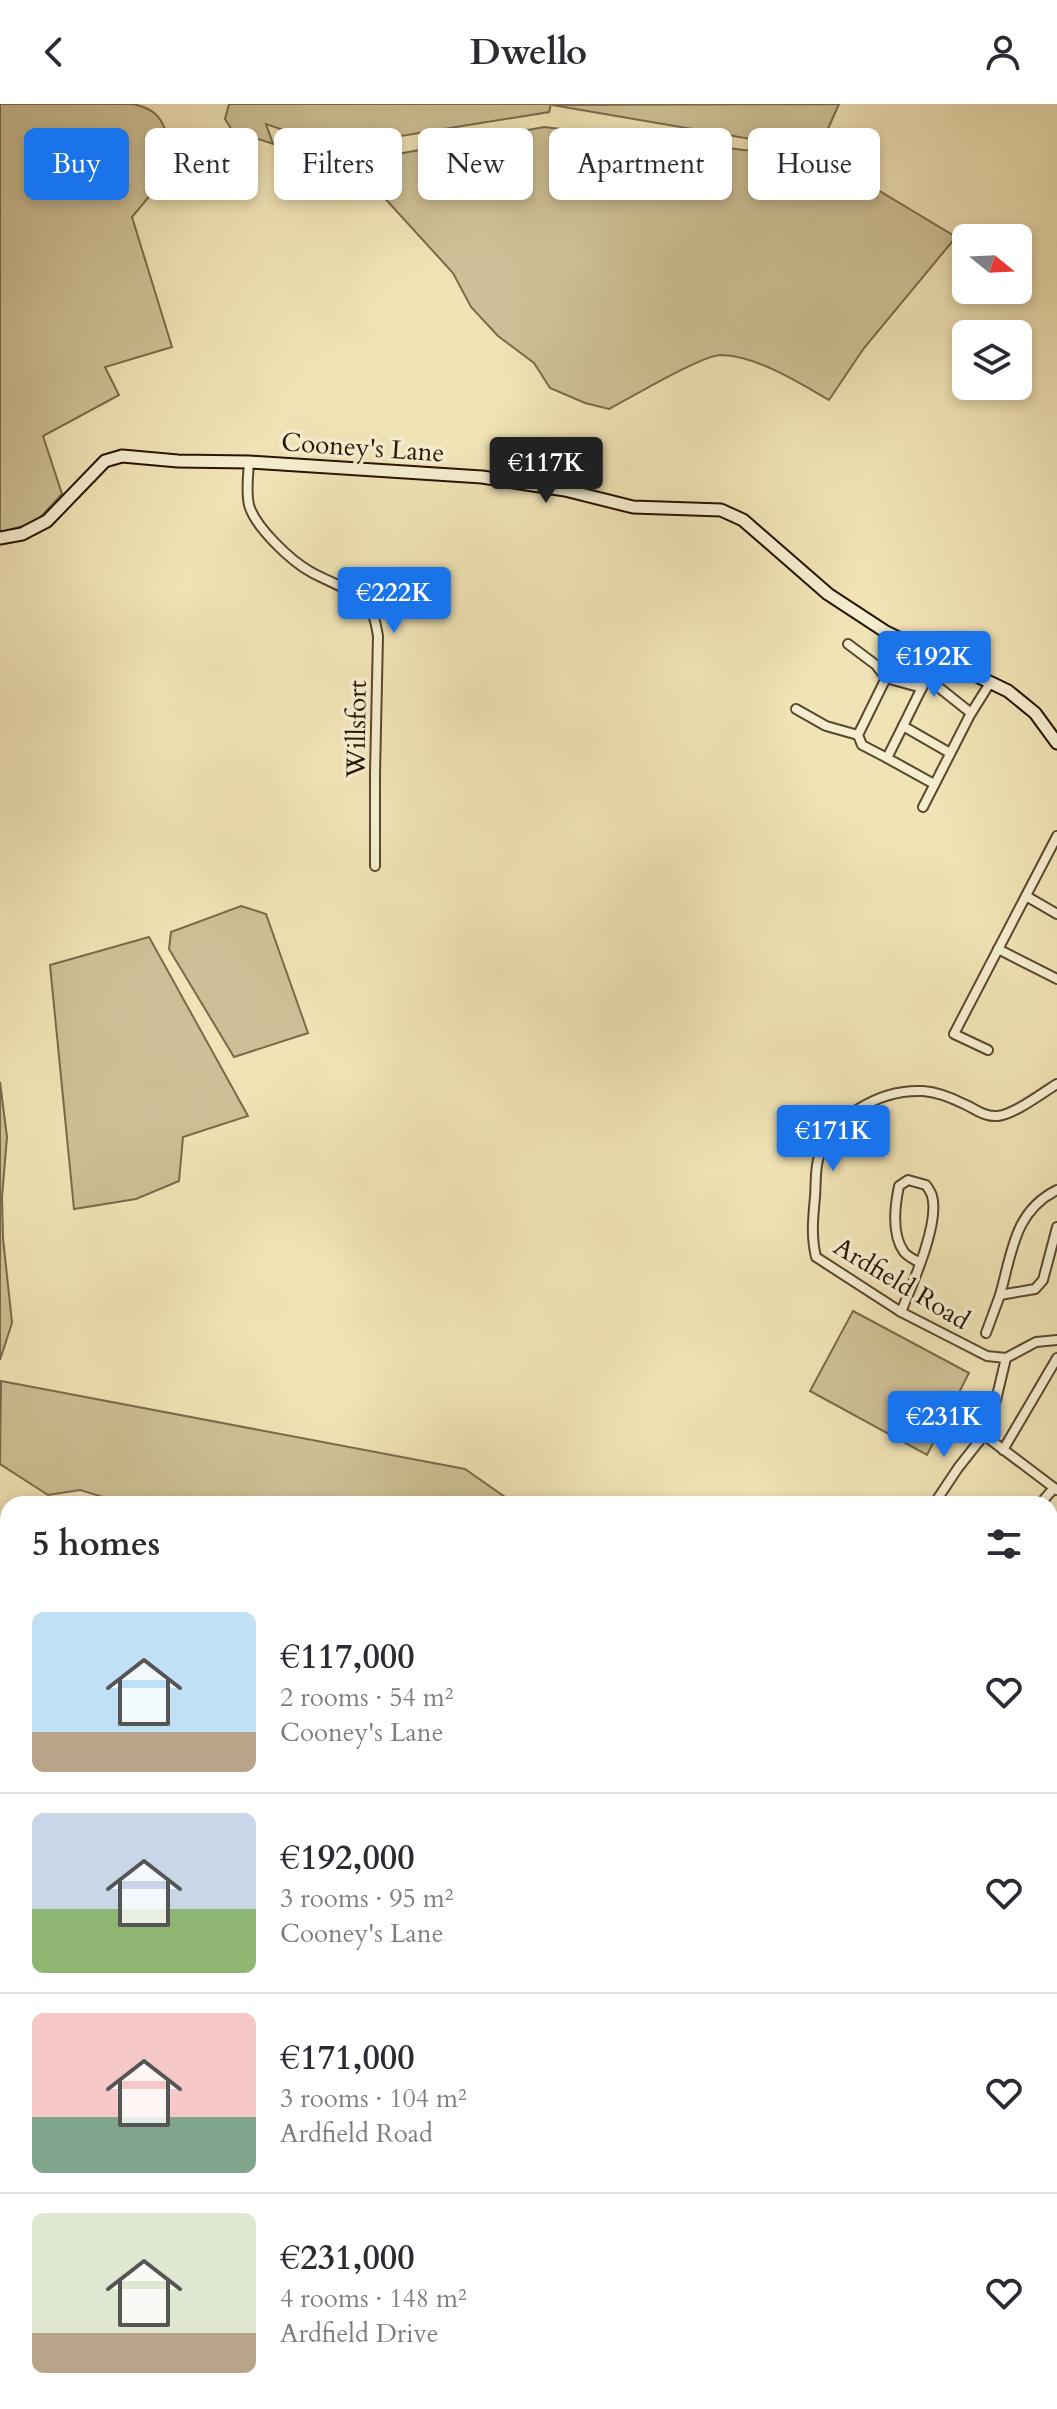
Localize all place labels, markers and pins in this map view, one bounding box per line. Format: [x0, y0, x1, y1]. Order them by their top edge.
pin: €117K [490, 437, 602, 505]
pin: €222K [338, 567, 450, 635]
pin: €192K [878, 631, 990, 699]
pin: €171K [777, 1105, 889, 1173]
pin: €231K [888, 1391, 1000, 1459]

